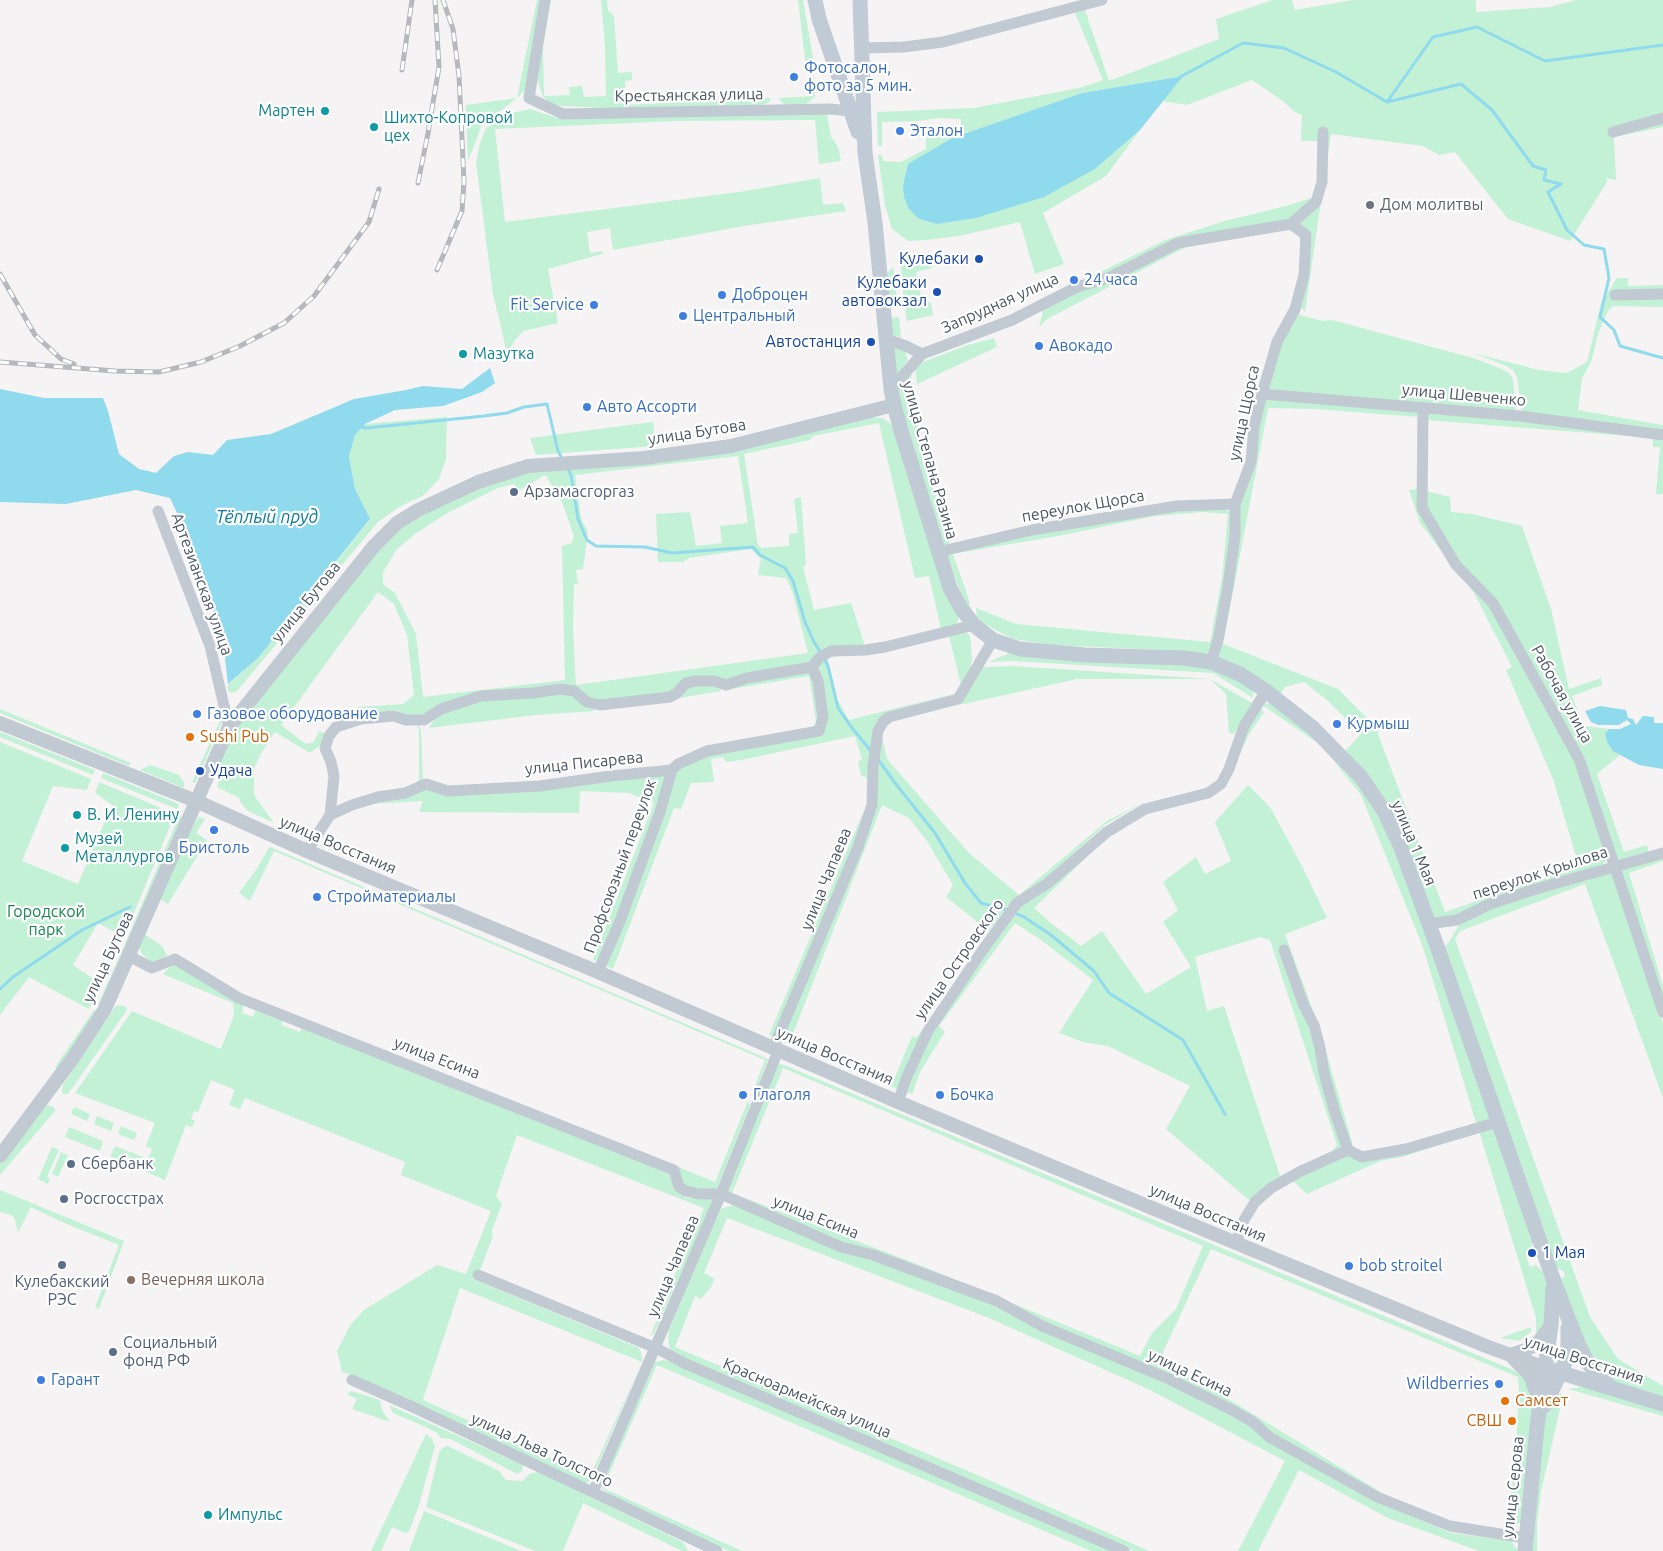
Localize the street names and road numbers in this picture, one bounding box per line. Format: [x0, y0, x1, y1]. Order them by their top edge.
street label: Крестьянская улица [614, 84, 764, 106]
street label: Запрудная улица [938, 269, 1062, 337]
street label: улица Щорса [1224, 363, 1264, 463]
street label: улица Степана Разина [898, 379, 962, 541]
street label: улица Шевченко [1401, 380, 1527, 410]
street label: улица Бутова [647, 415, 747, 449]
street label: переулок Щорса [1020, 486, 1146, 526]
street label: Артезианская улица [167, 510, 237, 658]
street label: улица Бутова [267, 558, 345, 646]
street label: Рабочая улица [1527, 642, 1597, 746]
street label: улица Писарева [524, 747, 644, 779]
street label: Профсоюзный переулок [580, 776, 660, 956]
street label: улица 1 Мая [1387, 797, 1441, 889]
street label: улица Восстания [277, 812, 399, 878]
street label: улица Чапаева [797, 825, 855, 933]
street label: переулок Крылова [1470, 842, 1610, 904]
street label: улица Островского [910, 895, 1008, 1023]
street label: улица Бутова [78, 908, 138, 1006]
street label: улица Восстания [774, 1023, 896, 1089]
street label: улица Есина [391, 1033, 483, 1083]
street label: улица Восстания [1147, 1180, 1269, 1246]
street label: улица Есина [770, 1191, 862, 1243]
street label: улица Чапаева [643, 1212, 703, 1320]
street label: улица Восстания [1522, 1332, 1646, 1388]
street label: улица Есина [1145, 1345, 1235, 1401]
street label: Красноармейская улица [720, 1354, 894, 1442]
street label: улица Льва Толстого [468, 1409, 616, 1491]
street label: улица Серова [1498, 1435, 1528, 1539]

